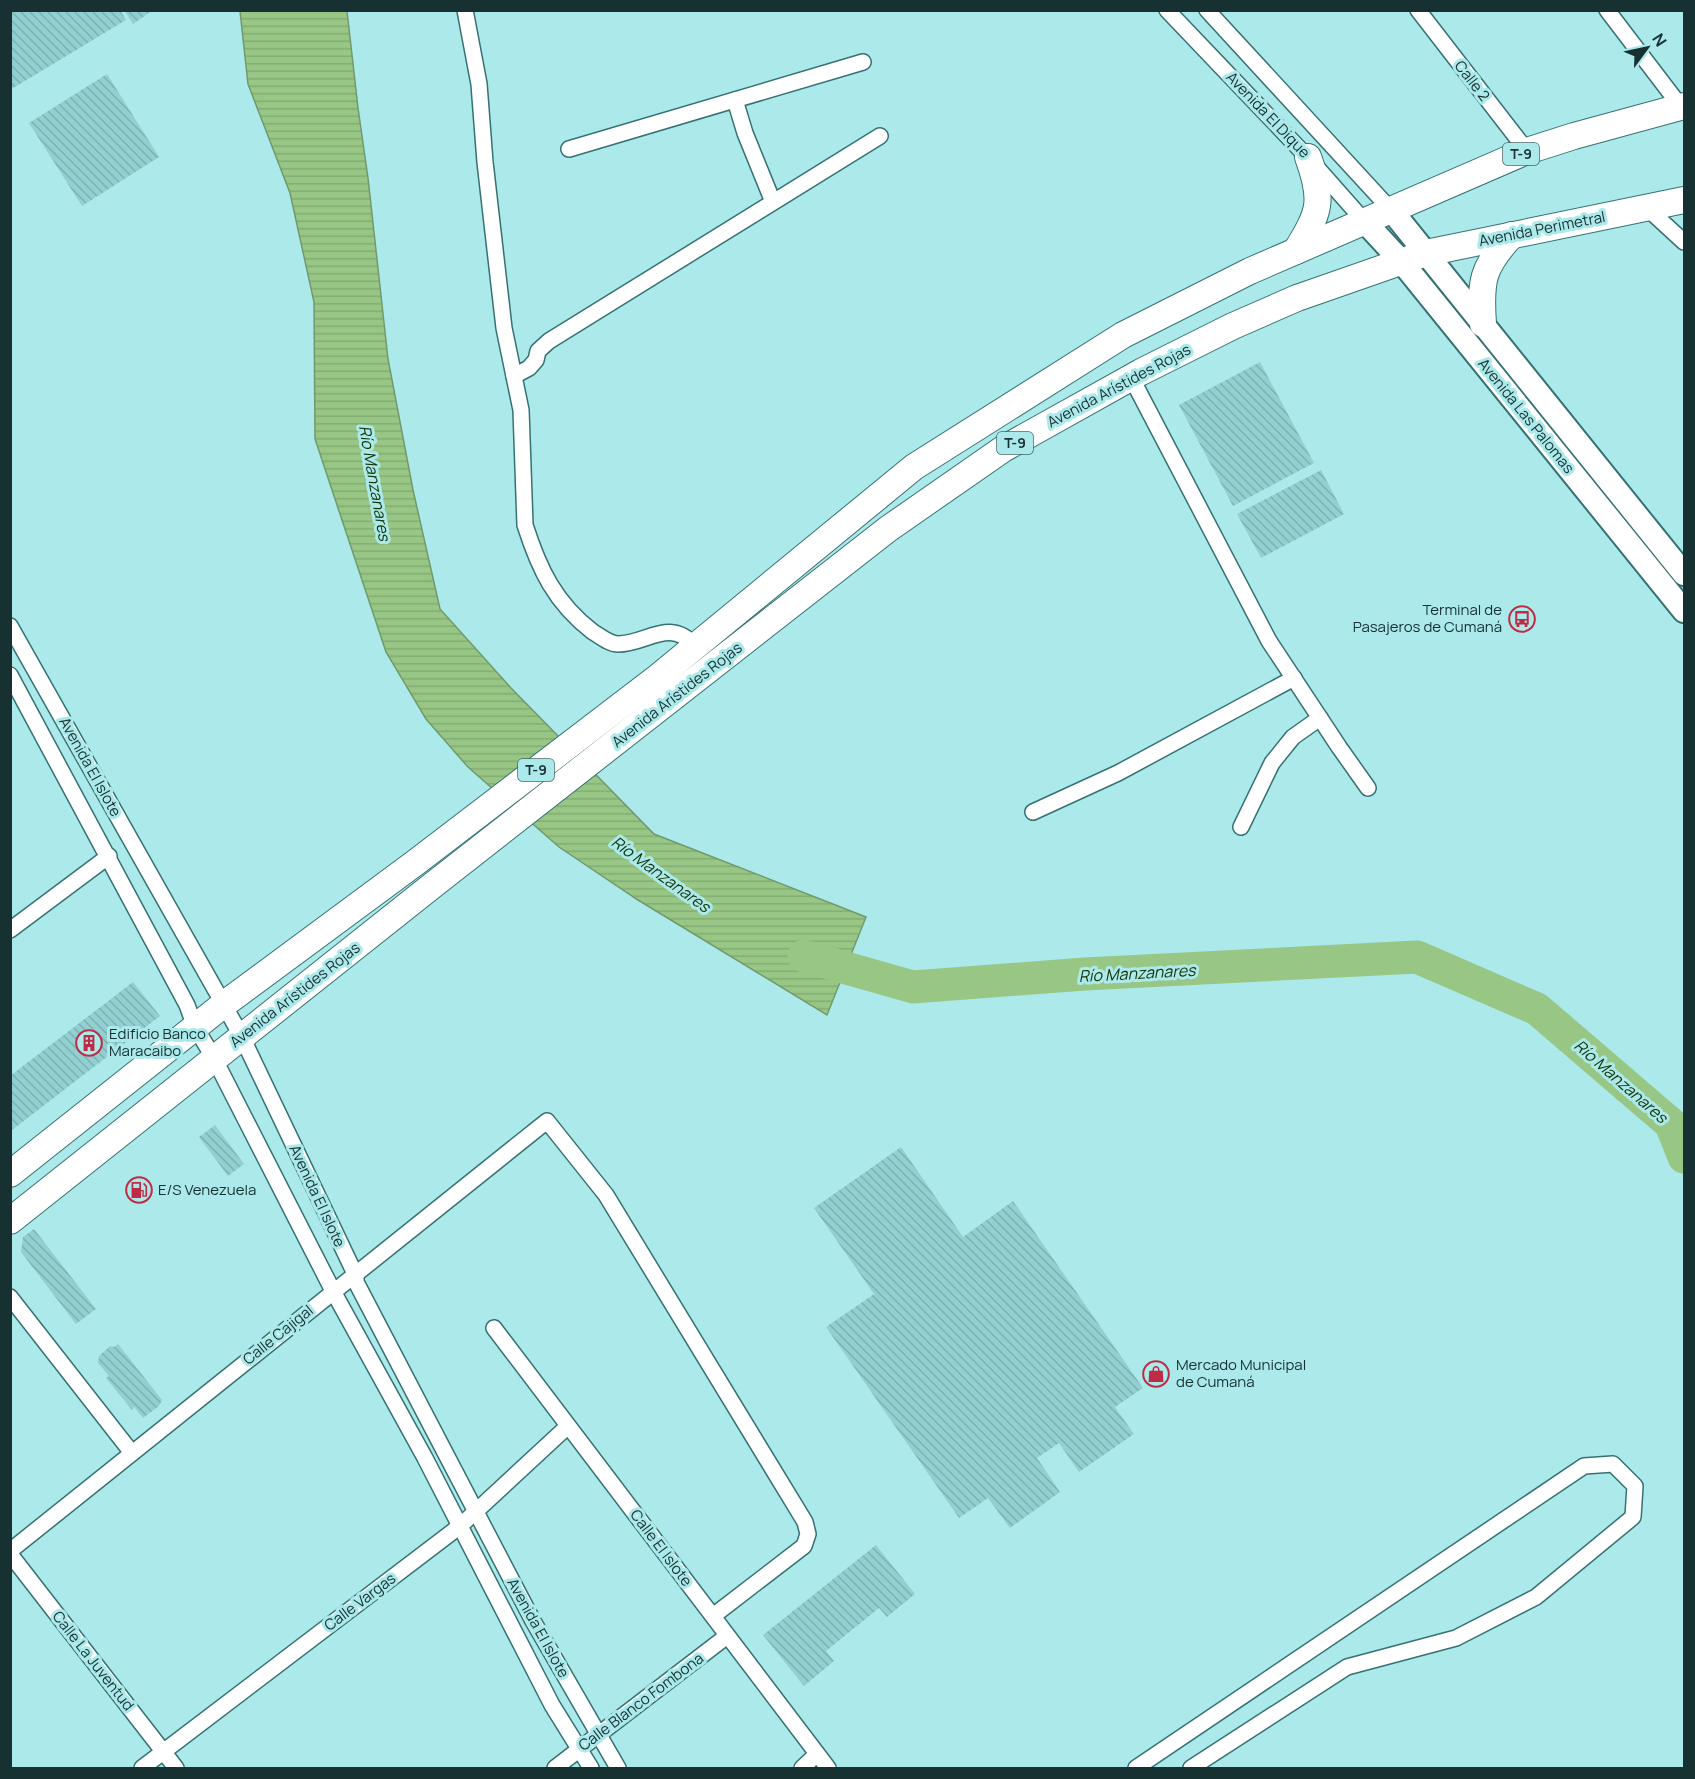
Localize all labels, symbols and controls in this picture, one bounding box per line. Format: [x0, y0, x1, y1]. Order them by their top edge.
north arrow [1617, 18, 1677, 78]
text: N [1647, 29, 1672, 51]
street label: Calle 2 [1450, 56, 1495, 105]
street label: Avenida El Dique [1222, 67, 1315, 163]
road number: T-9 [1503, 143, 1539, 165]
street label: Avenida Perimetral [1477, 206, 1607, 251]
street label: Avenida Arístides Rojas [1043, 339, 1194, 432]
street label: Avenida Las Palomas [1473, 354, 1579, 478]
water label: Río Manzanares [354, 423, 396, 544]
road number: T-9 [997, 432, 1033, 454]
place label: Terminal de Pasajeros de Cumaná [1353, 599, 1502, 637]
bus stop icon: Terminal de Pasajeros de Cumaná [1507, 604, 1537, 634]
street label: Avenida Arístides Rojas [607, 637, 746, 752]
street label: Avenida El Islote [54, 713, 127, 820]
road number: T-9 [518, 759, 554, 781]
water label: Río Manzanares [607, 831, 716, 918]
street label: Avenida Arístides Rojas [225, 937, 364, 1052]
water label: Río Manzanares [1078, 959, 1198, 987]
place label: Edificio Banco Maracaibo [109, 1023, 206, 1061]
building icon: Edificio Banco Maracaibo [74, 1028, 104, 1058]
water label: Río Manzanares [1570, 1034, 1674, 1129]
street label: Avenida El Islote [285, 1141, 350, 1251]
fuel station icon: E/S Venezuela [124, 1175, 154, 1205]
place label: E/S Venezuela [158, 1179, 256, 1200]
street label: Calle Cajigal [238, 1300, 317, 1369]
place label: Mercado Municipal de Cumaná [1176, 1354, 1306, 1392]
shop icon: Mercado Municipal de Cumaná [1141, 1359, 1171, 1389]
street label: Calle El Islote [626, 1505, 697, 1591]
street label: Calle Vargas [320, 1568, 400, 1635]
street label: Avenida El Islote [502, 1574, 575, 1681]
street label: Calle La Juventud [48, 1606, 139, 1715]
street label: Calle Blanco Fombona [574, 1648, 708, 1756]

